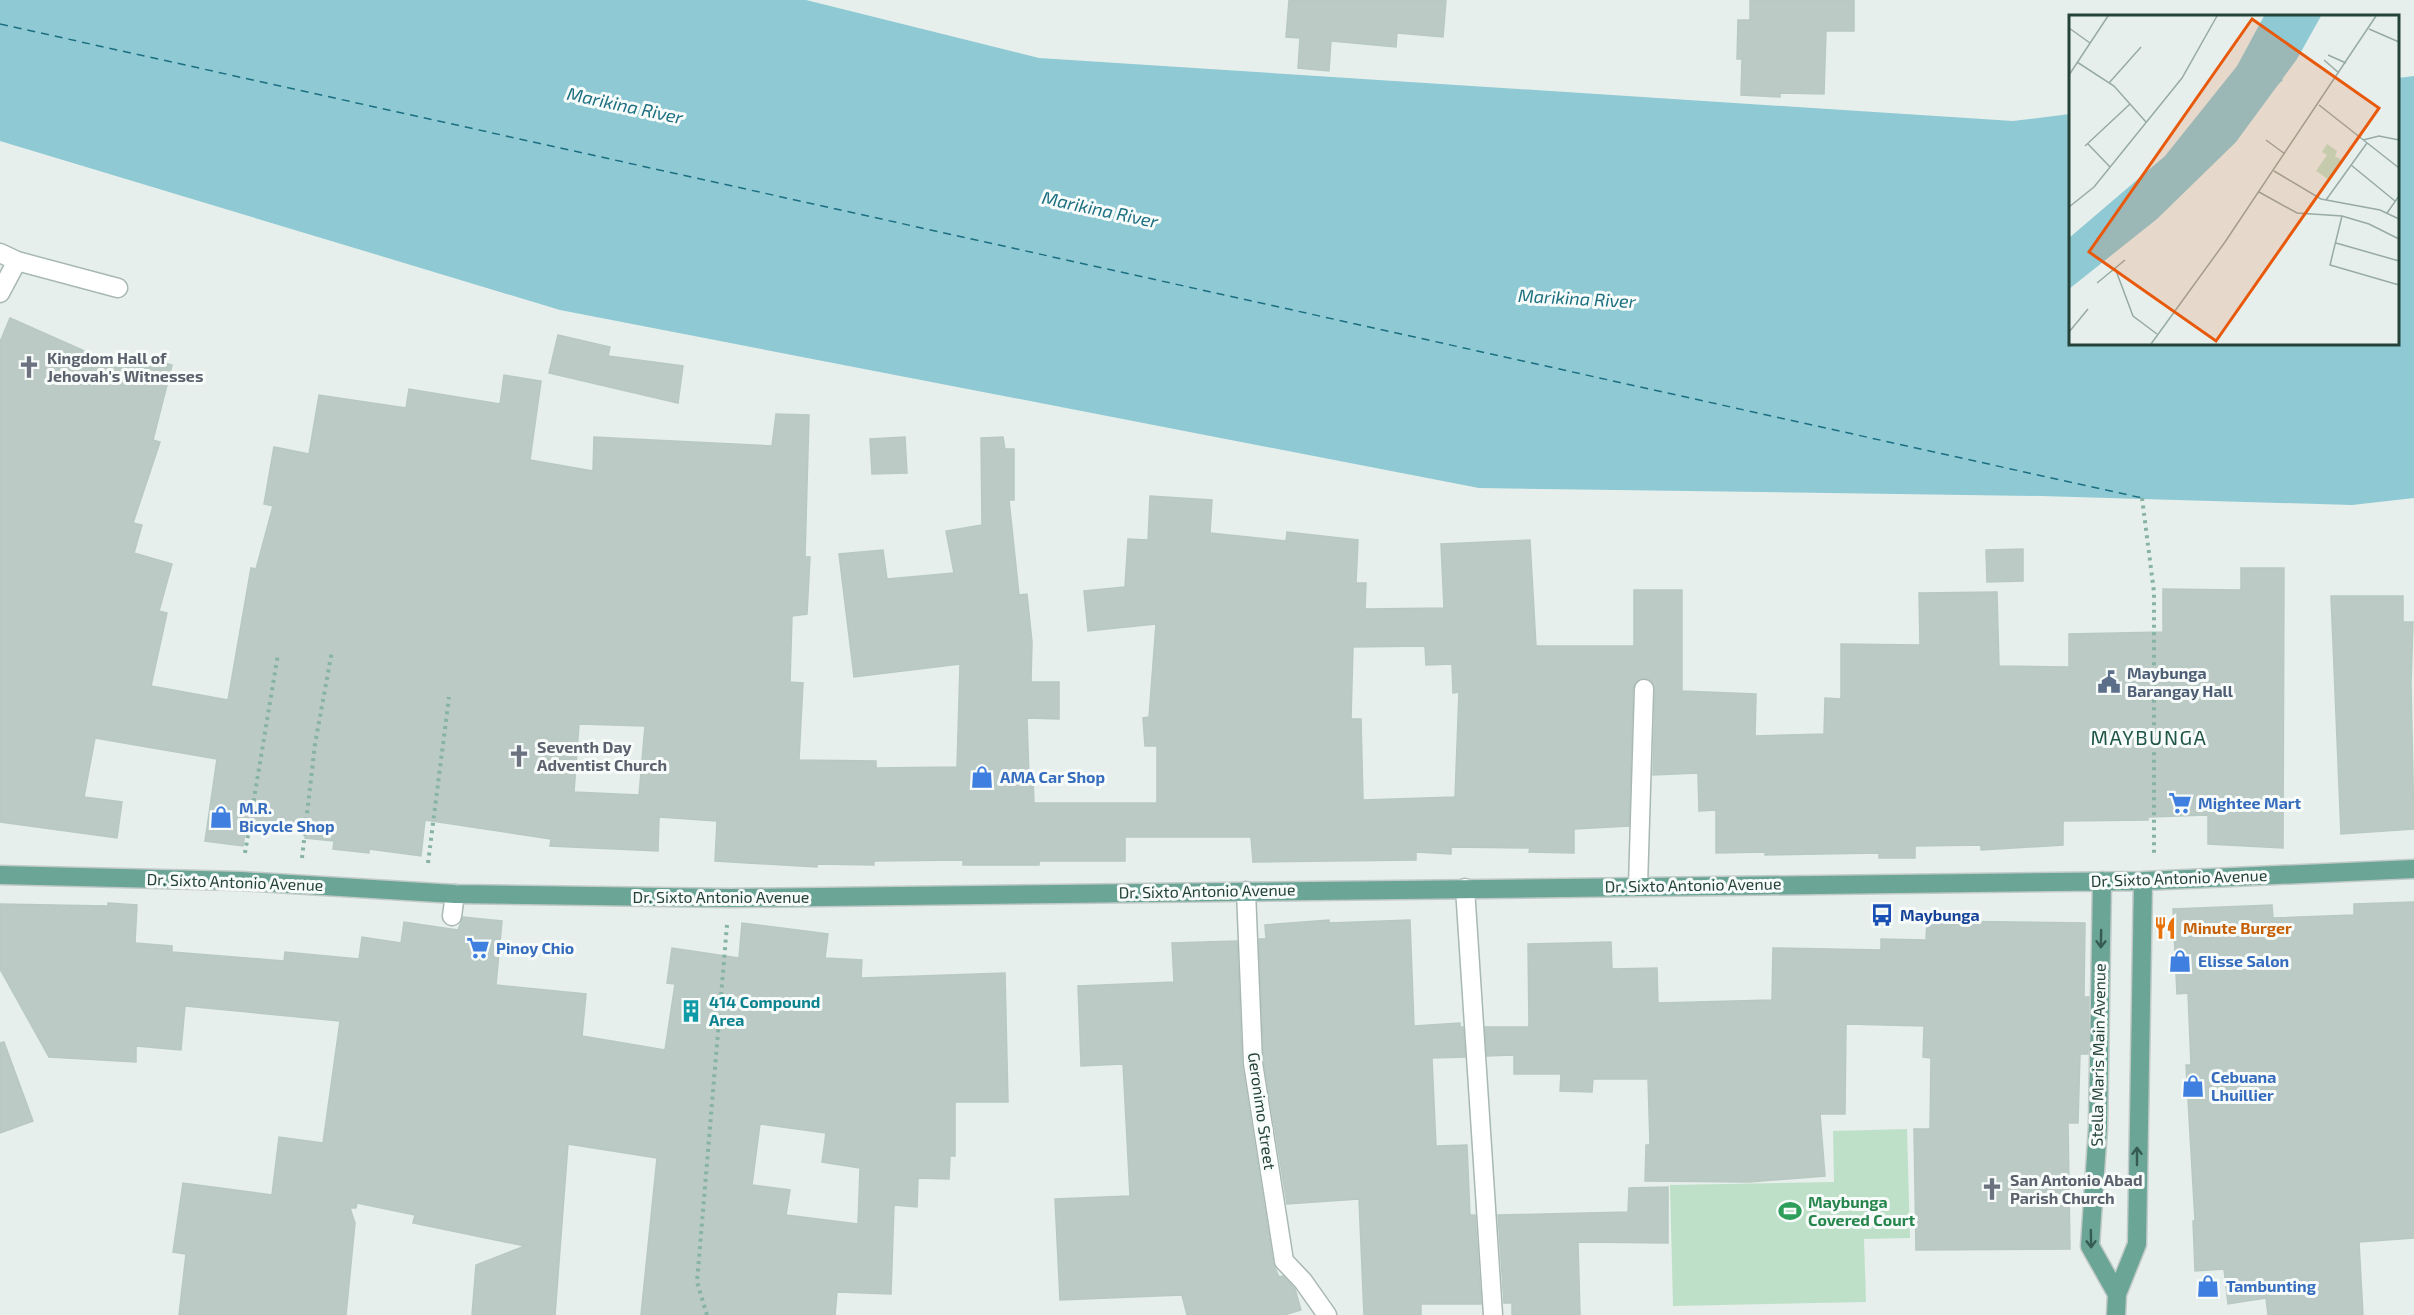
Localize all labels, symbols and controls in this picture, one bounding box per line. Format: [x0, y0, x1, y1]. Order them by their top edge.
inset map [2069, 15, 2399, 345]
water label: Marikina River [565, 82, 686, 128]
water label: Marikina River [1040, 186, 1161, 232]
water label: Marikina River [1517, 284, 1637, 312]
place label: Kingdom Hall of Jehovah's Witnesses [47, 348, 203, 385]
church icon: Kingdom Hall of Jehovah's Witnesses [16, 354, 42, 380]
place label: Maybunga Barangay Hall [2127, 663, 2234, 701]
public building icon: Maybunga Barangay Hall [2096, 669, 2122, 695]
district label: MAYBUNGA [2090, 725, 2208, 749]
place label: Seventh Day Adventist Church [537, 737, 667, 774]
church icon: Seventh Day Adventist Church [506, 743, 532, 769]
shop icon: AMA Car Shop [969, 764, 995, 790]
place label: AMA Car Shop [1000, 767, 1105, 786]
supermarket icon: Mightee Mart [2167, 790, 2193, 816]
place label: Mightee Mart [2198, 793, 2302, 812]
place label: M.R. Bicycle Shop [239, 798, 335, 836]
shop icon: M.R. Bicycle Shop [208, 804, 234, 830]
street label: Dr. Sixto Antonio Avenue [2090, 865, 2268, 890]
street label: Dr. Sixto Antonio Avenue [146, 869, 324, 894]
street label: Dr. Sixto Antonio Avenue [1604, 873, 1782, 896]
street label: Dr. Sixto Antonio Avenue [1118, 879, 1296, 902]
street label: Dr. Sixto Antonio Avenue [633, 887, 809, 906]
bus stop icon: Maybunga [1869, 902, 1895, 928]
place label: Maybunga [1900, 905, 1980, 925]
restaurant icon: Minute Burger [2152, 915, 2178, 941]
place label: Minute Burger [2183, 918, 2292, 937]
one-way arrow [2095, 929, 2106, 949]
supermarket icon: Pinoy Chio [465, 935, 491, 961]
place label: Pinoy Chio [496, 938, 574, 958]
shop icon: Elisse Salon [2167, 948, 2193, 974]
place label: Elisse Salon [2198, 951, 2289, 970]
street label: Stella Maris Main Avenue [2086, 963, 2109, 1147]
place label: 414 Compound Area [709, 992, 820, 1029]
building icon: 414 Compound Area [678, 998, 704, 1024]
street label: Geronimo Street [1245, 1051, 1280, 1171]
place label: Cebuana Lhuillier [2211, 1067, 2276, 1104]
shop icon: Cebuana Lhuillier [2180, 1073, 2206, 1099]
one-way arrow [2131, 1146, 2143, 1166]
place label: San Antonio Abad Parish Church [2010, 1170, 2142, 1207]
church icon: San Antonio Abad Parish Church [1979, 1176, 2005, 1202]
place label: Maybunga Covered Court [1808, 1192, 1916, 1229]
sports icon: Maybunga Covered Court [1777, 1198, 1803, 1224]
one-way arrow [2085, 1228, 2097, 1248]
shop icon: Tambunting [2195, 1273, 2221, 1299]
place label: Tambunting [2226, 1276, 2317, 1295]

